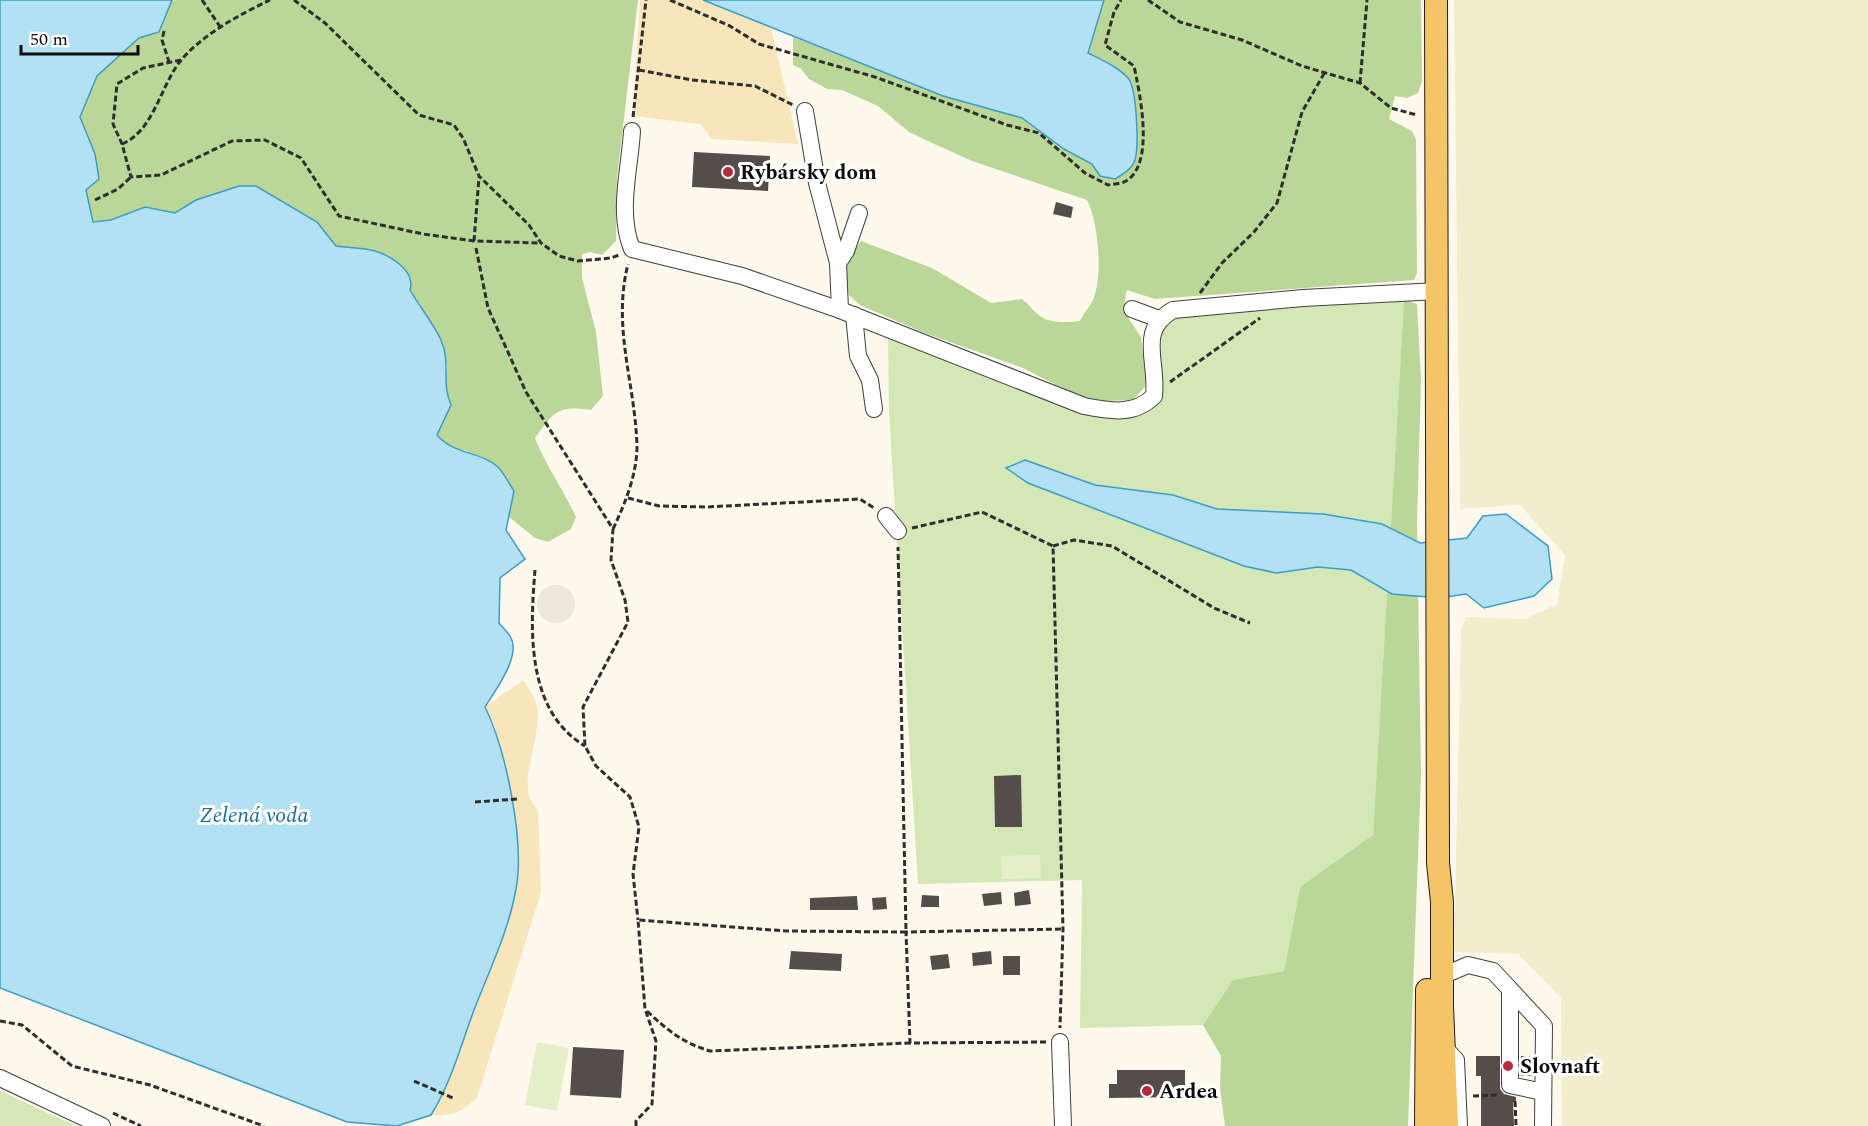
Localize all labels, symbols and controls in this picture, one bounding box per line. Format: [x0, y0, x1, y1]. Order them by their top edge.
scale bar [21, 18, 138, 56]
text: 50 m [30, 26, 68, 53]
place label: Rybársky dom [740, 157, 877, 189]
marker: Rybársky dom [721, 165, 735, 179]
water label: Zelená voda [199, 799, 309, 832]
place label: Slovnaft [1520, 1051, 1600, 1083]
marker: Slovnaft [1501, 1059, 1515, 1073]
place label: Ardea [1159, 1076, 1218, 1108]
marker: Ardea [1140, 1084, 1154, 1098]

